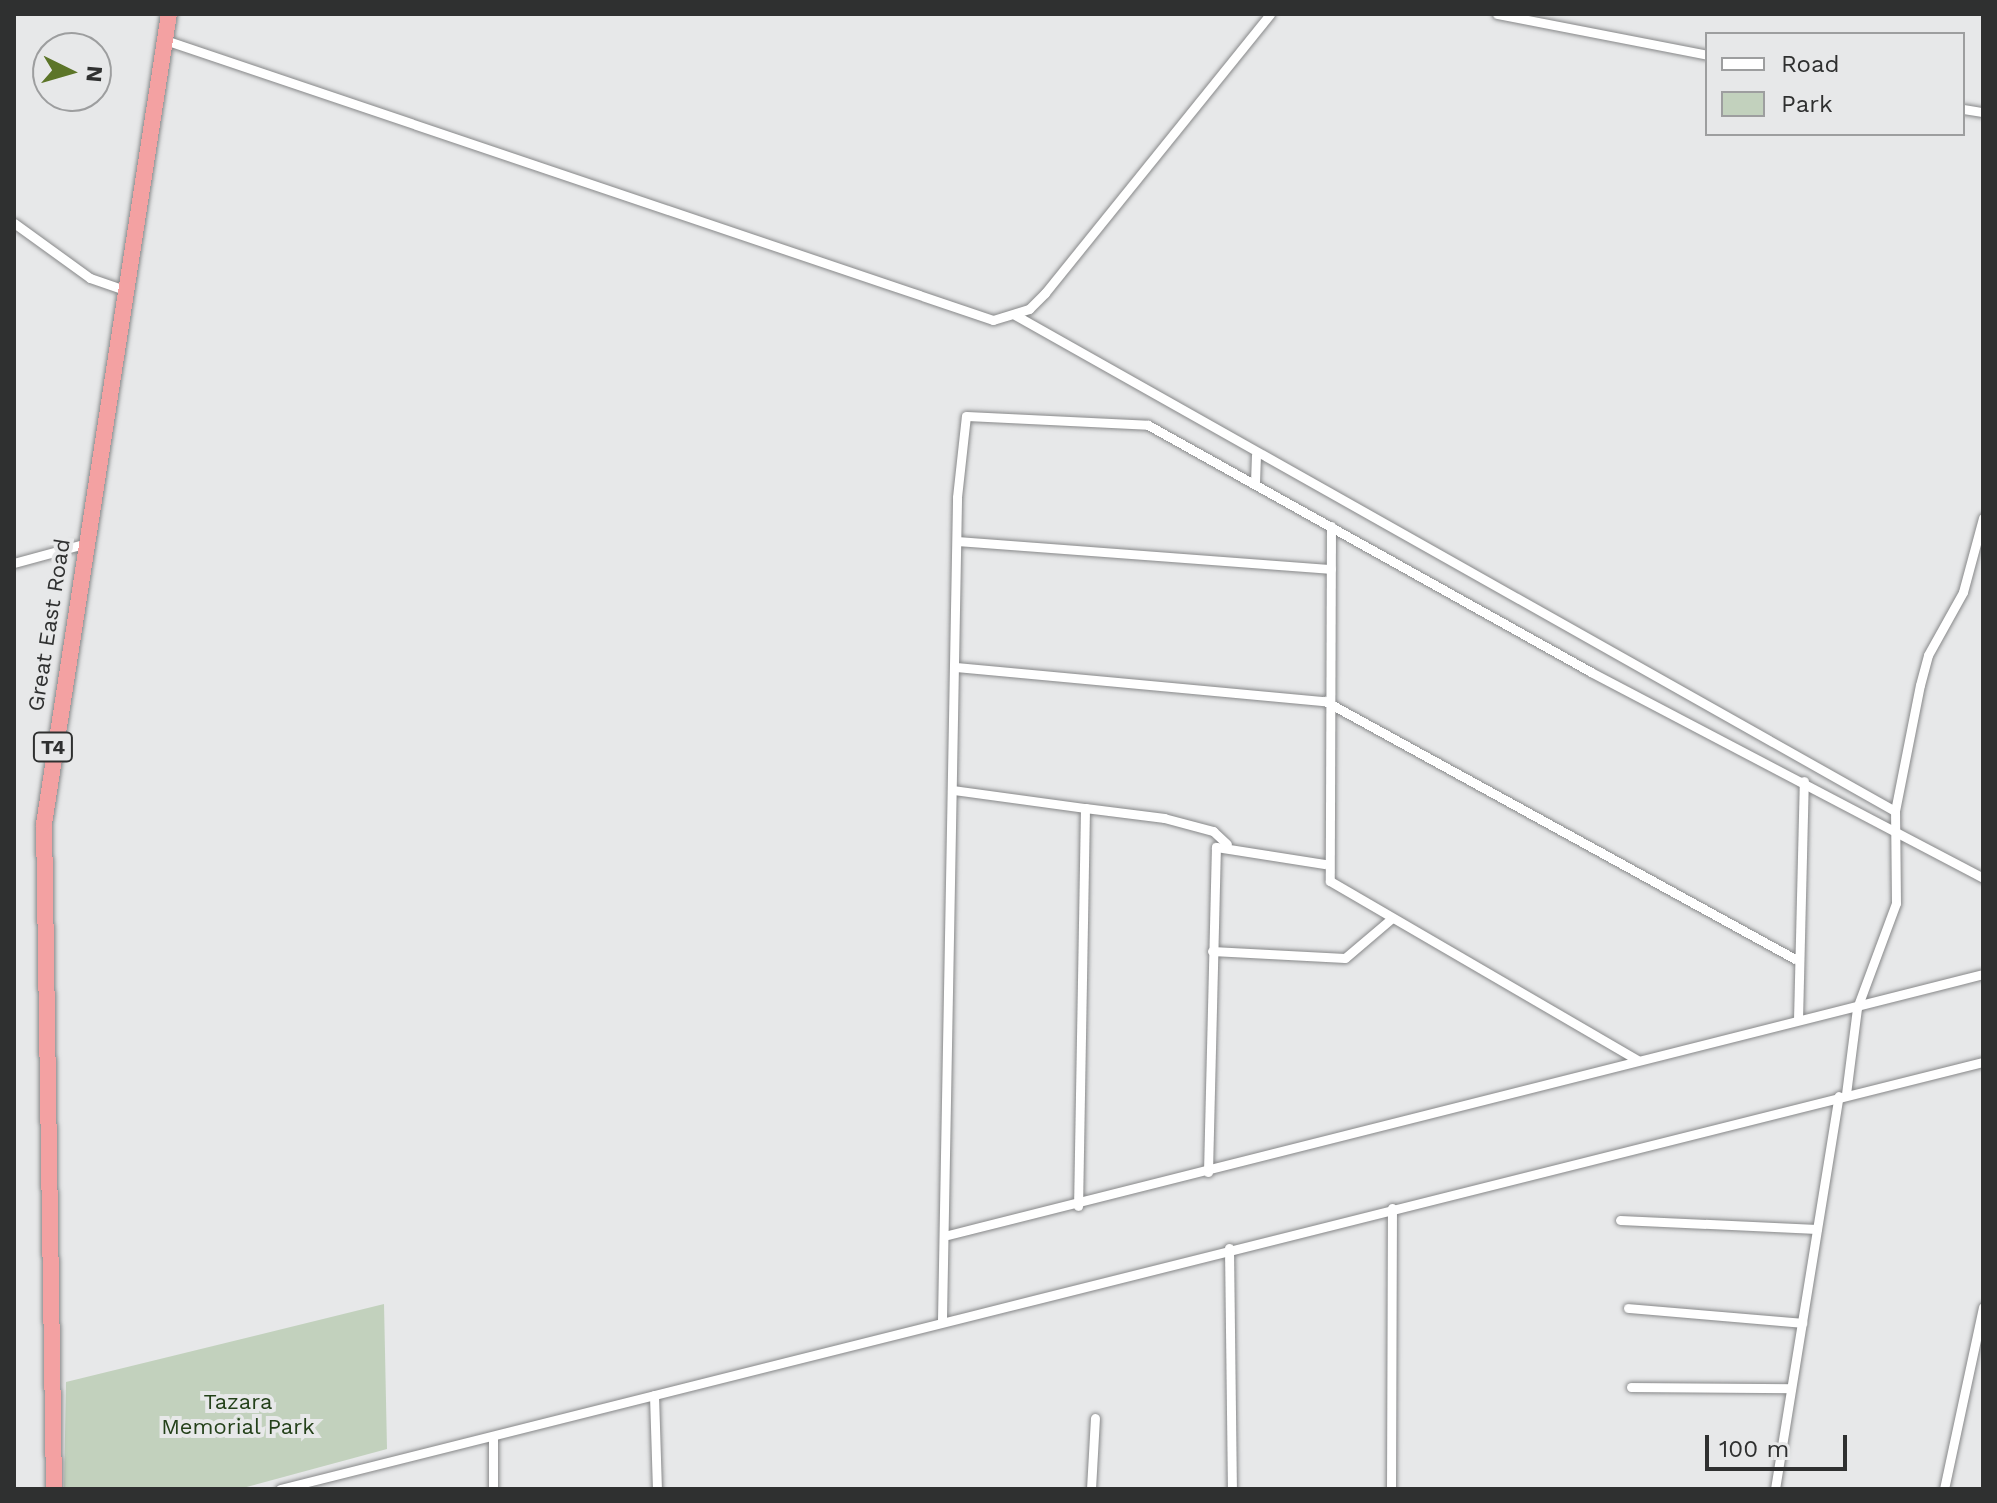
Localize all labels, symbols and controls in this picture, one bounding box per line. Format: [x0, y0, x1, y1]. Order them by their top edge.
north arrow [32, 32, 112, 112]
legend [1705, 32, 1965, 136]
text: Road [1781, 50, 1840, 78]
text: N [81, 65, 108, 83]
text: Park [1781, 90, 1833, 118]
street label: Great East Road [22, 537, 76, 713]
road number: T4 [31, 731, 75, 763]
park label: Tazara Memorial Park [161, 1388, 315, 1440]
scale bar [1709, 1419, 1851, 1469]
text: 100 m [1719, 1435, 1789, 1463]

